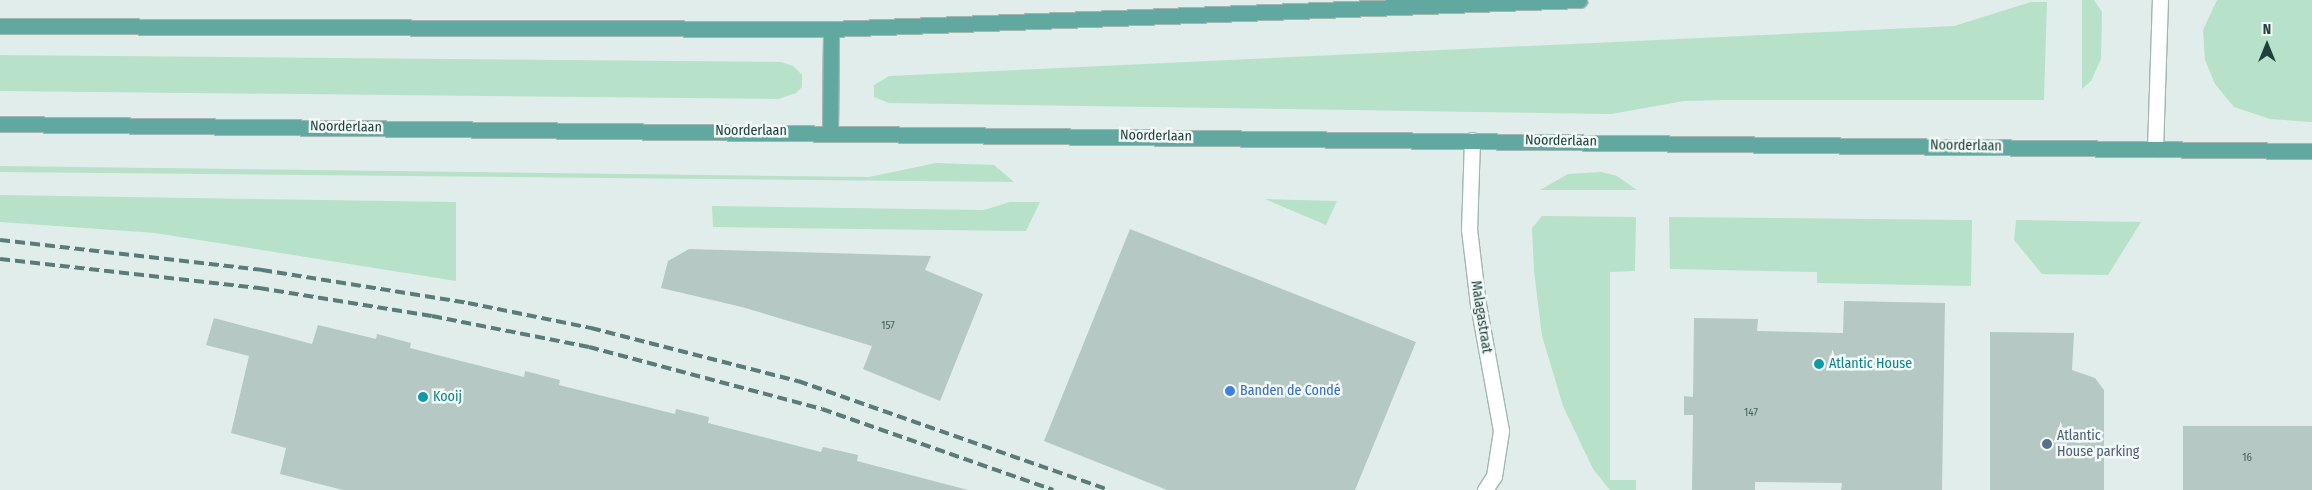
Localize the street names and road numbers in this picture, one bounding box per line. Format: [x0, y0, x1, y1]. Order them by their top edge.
street label: Noorderlaan [310, 118, 382, 136]
street label: Noorderlaan [715, 123, 787, 139]
street label: Noorderlaan [1120, 127, 1192, 145]
street label: Noorderlaan [1525, 132, 1597, 150]
street label: Noorderlaan [1930, 137, 2002, 155]
street label: Malagastraat [1467, 279, 1495, 355]

